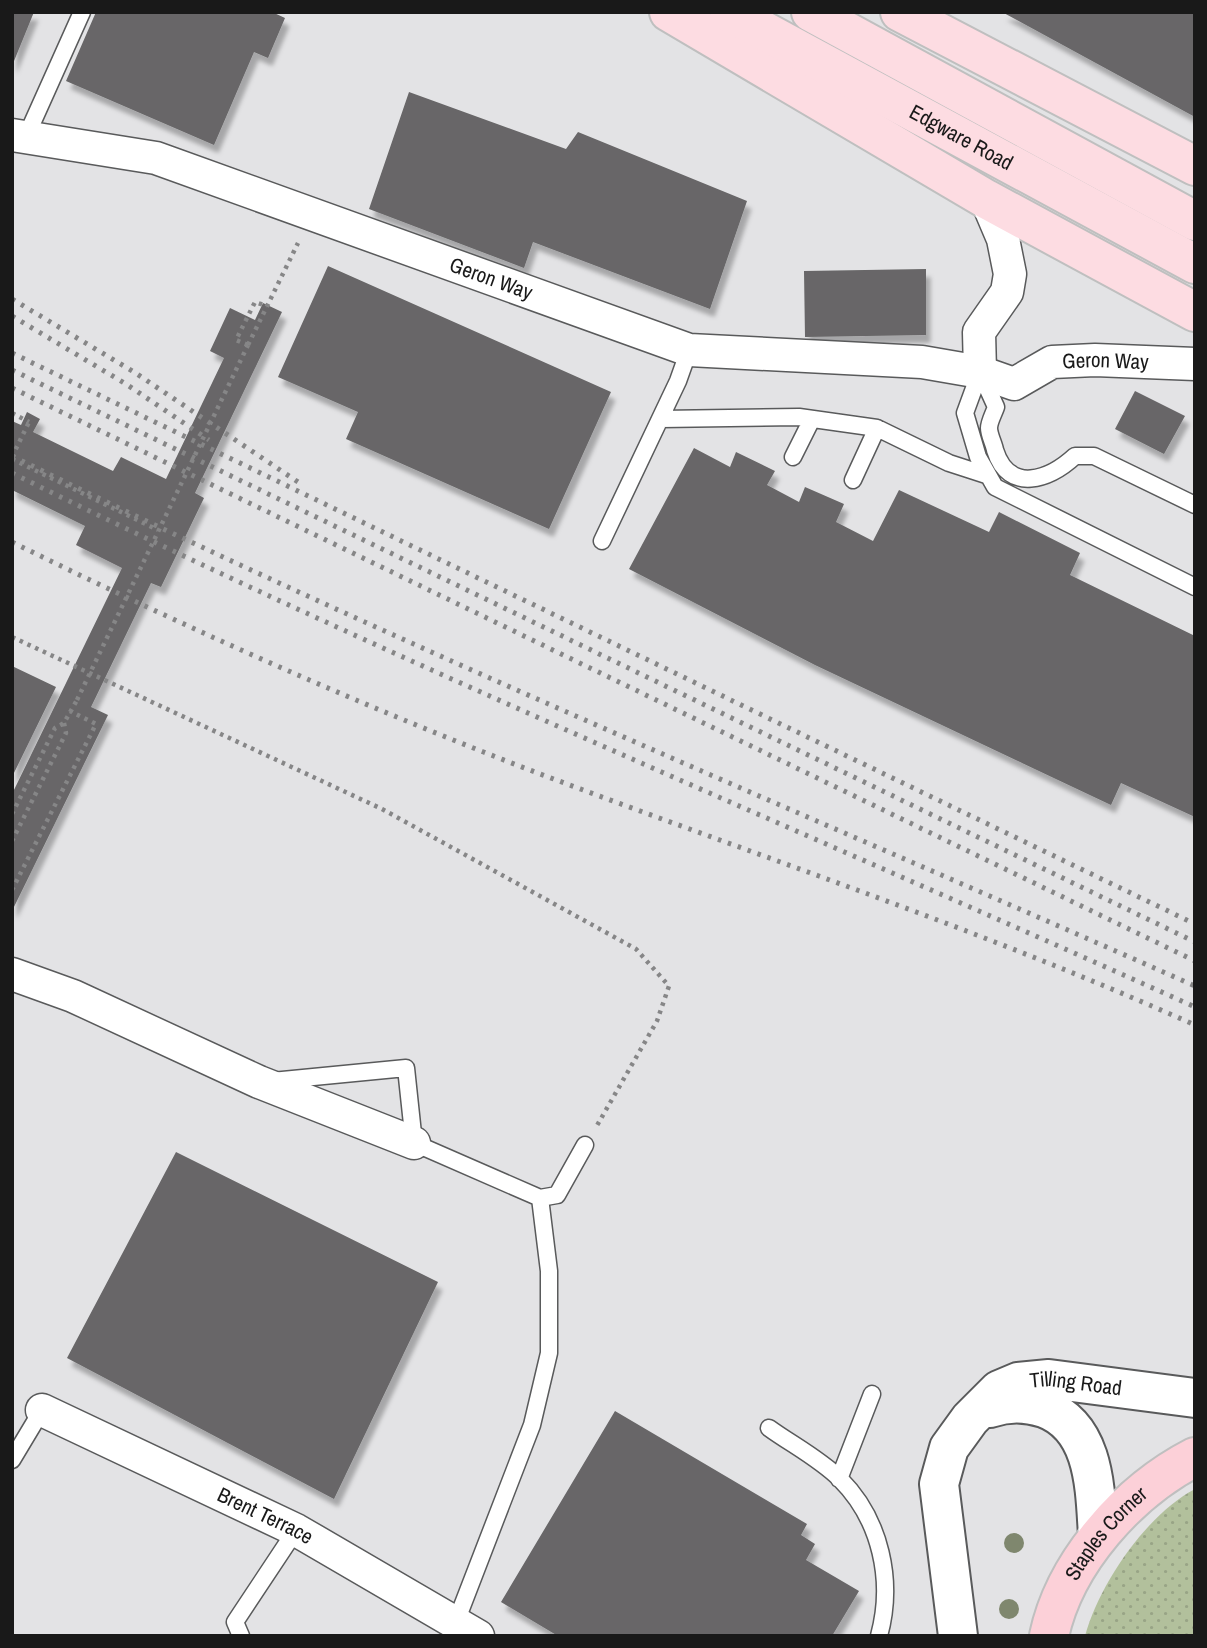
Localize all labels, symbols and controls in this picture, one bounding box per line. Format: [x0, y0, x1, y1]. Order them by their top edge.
street label: Edgware Road [904, 97, 1018, 177]
street label: Geron Way [446, 250, 537, 307]
street label: Geron Way [1062, 345, 1150, 376]
street label: Tilling Road [1028, 1364, 1123, 1402]
street label: Staples Corner [1058, 1479, 1153, 1586]
street label: Brent Terrace [213, 1480, 319, 1551]

